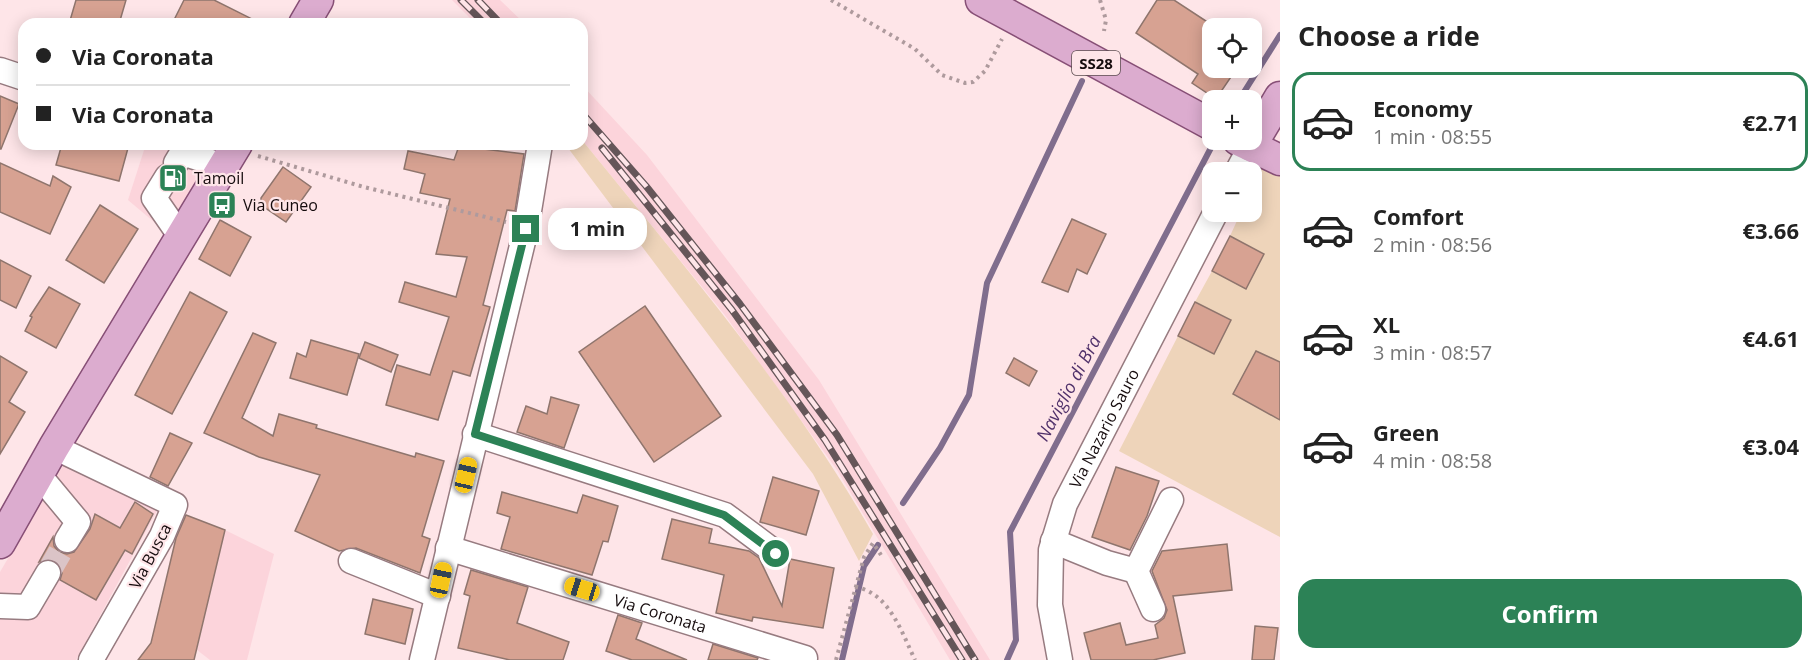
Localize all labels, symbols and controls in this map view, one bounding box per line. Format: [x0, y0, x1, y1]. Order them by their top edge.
text: Choose a ride [1298, 17, 1480, 54]
map controls [1202, 18, 1262, 222]
button: locate [1202, 18, 1262, 78]
text: Via Coronata [72, 41, 214, 71]
road number: SS28 [1072, 51, 1120, 75]
button: + [1202, 90, 1262, 150]
text: Economy [1373, 93, 1472, 123]
icon: car [1301, 95, 1355, 149]
text: Via Coronata [72, 99, 214, 129]
text: €2.71 [1742, 107, 1799, 137]
text: 1 min · 08:55 [1373, 123, 1492, 150]
fuel station icon: Tamoil [157, 162, 189, 194]
button: − [1202, 162, 1262, 222]
place label: Tamoil [194, 167, 244, 189]
bus stop icon: Via Cuneo [206, 189, 238, 221]
place label: Via Cuneo [243, 194, 318, 216]
text: Comfort [1373, 201, 1464, 231]
icon: car [1301, 203, 1355, 257]
callout: 1 min [547, 208, 646, 250]
route end [512, 215, 539, 242]
text: 1 min [570, 215, 625, 242]
text: €3.66 [1742, 215, 1799, 245]
text: 2 min · 08:56 [1373, 231, 1492, 258]
text: XL [1373, 309, 1400, 339]
icon: car [1301, 311, 1355, 365]
text: €4.61 [1742, 323, 1799, 353]
water label: Naviglio di Bra [1030, 331, 1106, 445]
text: 3 min · 08:57 [1373, 339, 1492, 366]
street label: Via Nazario Sauro [1064, 365, 1144, 492]
text: Green [1373, 417, 1439, 447]
icon: car [1301, 419, 1355, 473]
text: €3.04 [1742, 431, 1799, 461]
text: 4 min · 08:58 [1373, 447, 1492, 474]
car [453, 455, 479, 495]
street label: Via Busca [124, 520, 176, 592]
route start [762, 540, 789, 567]
car [428, 561, 454, 599]
car [562, 575, 602, 603]
button: Confirm [1298, 579, 1802, 648]
street label: Via Coronata [611, 589, 709, 638]

